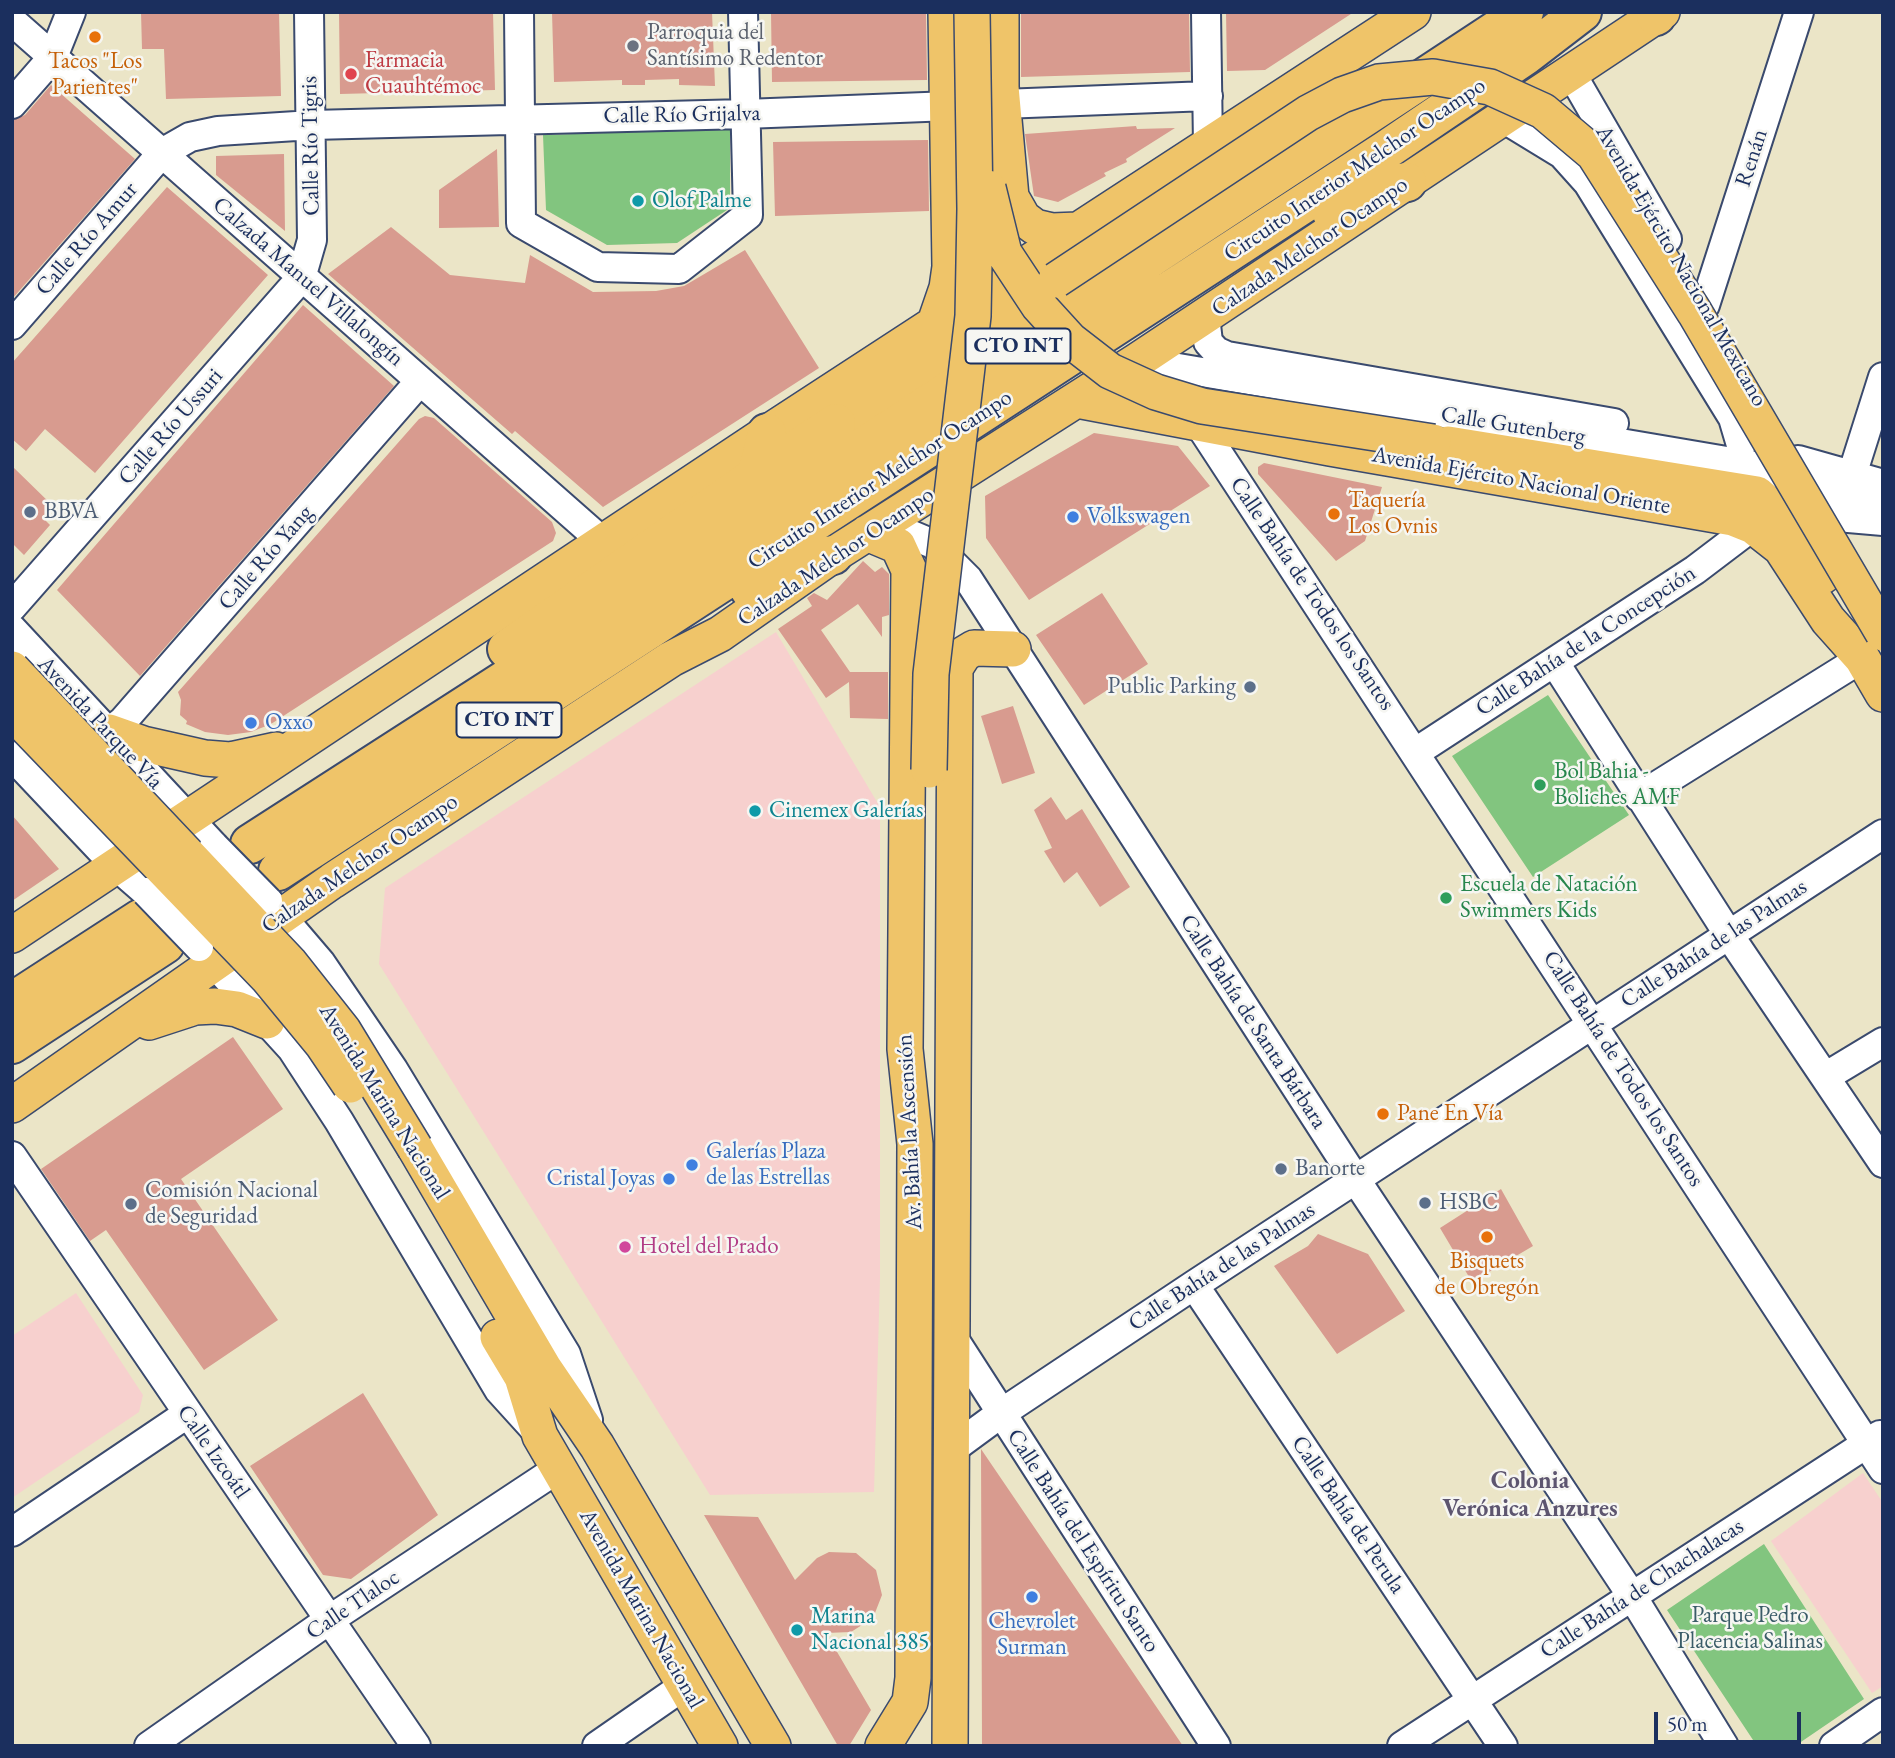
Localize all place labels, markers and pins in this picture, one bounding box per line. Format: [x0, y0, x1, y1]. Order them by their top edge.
place label: Parroquia del Santísimo Redentor [647, 19, 823, 73]
marker: Tacos "Los Parientes" [87, 29, 103, 45]
marker: Parroquia del Santísimo Redentor [625, 38, 641, 54]
place label: Farmacia Cuauhtémoc [365, 47, 481, 101]
place label: Tacos "Los Parientes" [48, 48, 142, 102]
marker: Farmacia Cuauhtémoc [343, 66, 359, 82]
place label: Olof Palme [652, 187, 751, 215]
marker: Olof Palme [630, 193, 646, 209]
place label: Taquería Los Ovnis [1348, 487, 1438, 541]
place label: BBVA [44, 498, 99, 526]
place label: Volkswagen [1087, 503, 1191, 531]
marker: BBVA [22, 504, 38, 520]
marker: Taquería Los Ovnis [1326, 506, 1342, 522]
marker: Volkswagen [1065, 509, 1081, 525]
place label: Public Parking [1108, 673, 1236, 701]
marker: Public Parking [1242, 679, 1258, 695]
place label: Oxxo [265, 709, 313, 737]
marker: Oxxo [243, 715, 259, 731]
place label: Bol Bahia - Boliches AMF [1554, 758, 1680, 812]
marker: Bol Bahia - Boliches AMF [1532, 777, 1548, 793]
place label: Cinemex Galerías [769, 797, 923, 825]
marker: Cinemex Galerías [747, 803, 763, 819]
place label: Escuela de Natación Swimmers Kids [1460, 871, 1638, 925]
marker: Escuela de Natación Swimmers Kids [1438, 890, 1454, 906]
place label: Pane En Vía [1397, 1100, 1503, 1128]
marker: Pane En Vía [1375, 1106, 1391, 1122]
place label: Galerías Plaza de las Estrellas [706, 1138, 830, 1192]
place label: Banorte [1295, 1155, 1365, 1183]
marker: Galerías Plaza de las Estrellas [684, 1157, 700, 1173]
marker: Banorte [1273, 1161, 1289, 1177]
place label: Cristal Joyas [546, 1165, 655, 1193]
marker: Cristal Joyas [661, 1171, 677, 1187]
place label: Comisión Nacional de Seguridad [145, 1177, 318, 1231]
place label: HSBC [1439, 1189, 1498, 1217]
marker: HSBC [1417, 1195, 1433, 1211]
marker: Comisión Nacional de Seguridad [123, 1196, 139, 1212]
marker: Bisquets de Obregón [1479, 1229, 1495, 1245]
place label: Hotel del Prado [639, 1233, 779, 1261]
marker: Hotel del Prado [617, 1239, 633, 1255]
place label: Bisquets de Obregón [1435, 1248, 1539, 1302]
marker: Chevrolet Surman [1024, 1589, 1040, 1605]
place label: Marina Nacional 385 [811, 1603, 929, 1657]
place label: Chevrolet Surman [988, 1608, 1076, 1662]
marker: Marina Nacional 385 [789, 1622, 805, 1638]

